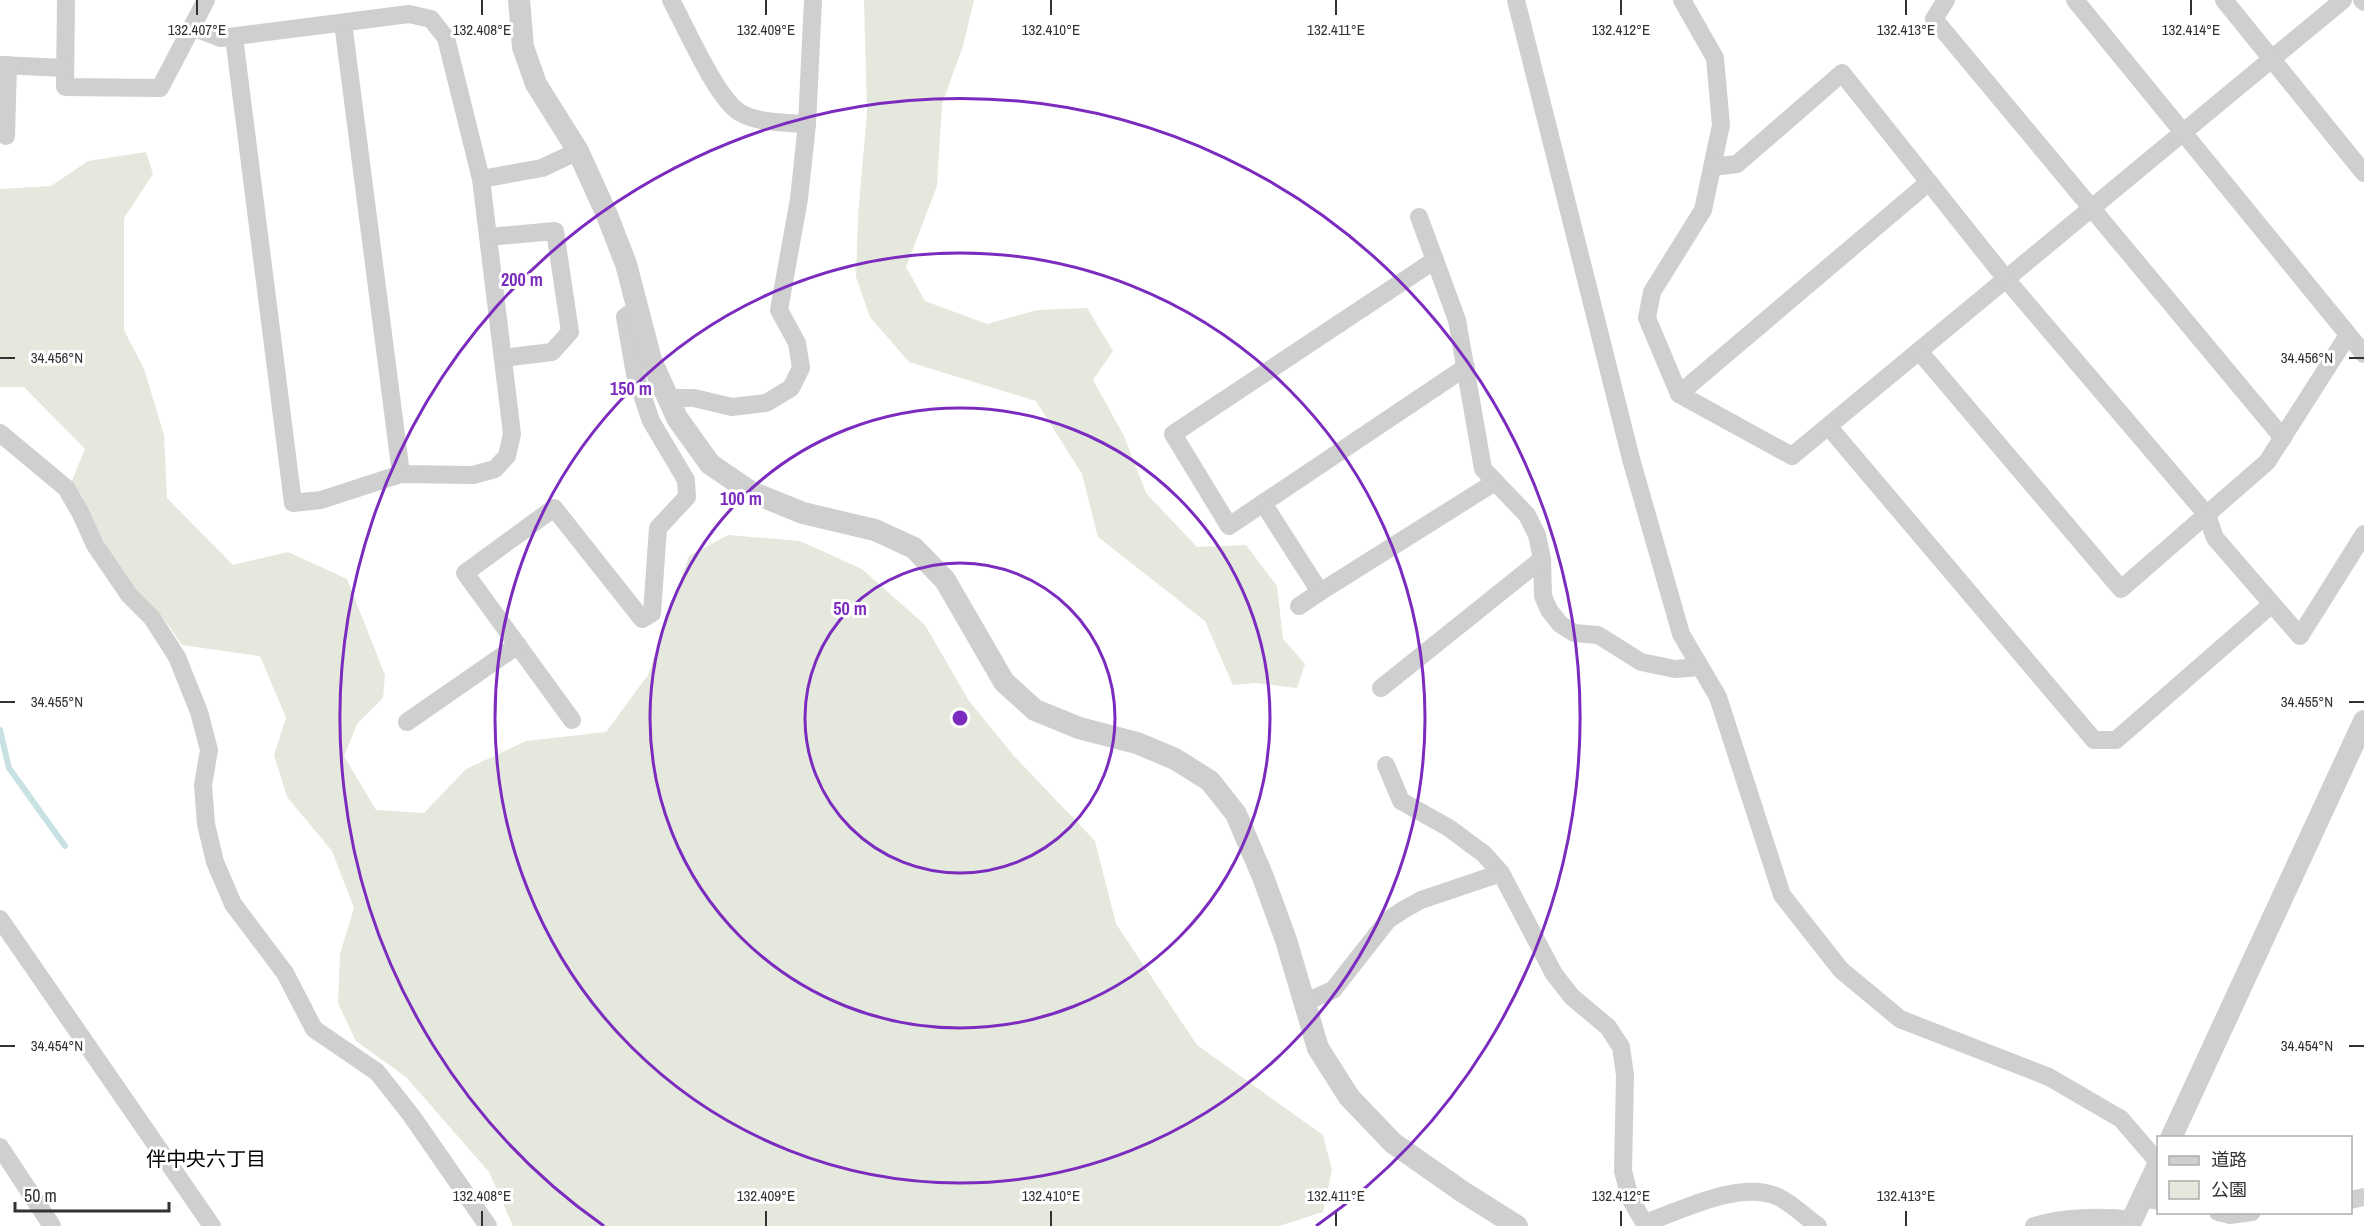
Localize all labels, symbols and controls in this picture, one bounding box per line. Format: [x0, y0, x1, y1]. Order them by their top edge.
text: 132.407°E [168, 19, 226, 40]
text: 132.408°E [453, 19, 511, 40]
text: 132.409°E [737, 19, 795, 40]
text: 132.410°E [1022, 19, 1080, 40]
text: 132.411°E [1307, 19, 1365, 40]
text: 132.412°E [1592, 19, 1650, 40]
text: 132.413°E [1877, 19, 1935, 40]
text: 132.414°E [2162, 19, 2220, 40]
text: 200 m [501, 267, 543, 292]
text: 34.456°N [31, 347, 83, 368]
text: 34.456°N [2281, 347, 2333, 368]
text: 150 m [610, 376, 652, 401]
text: 100 m [720, 486, 762, 511]
text: 50 m [833, 596, 867, 621]
text: 34.455°N [31, 691, 83, 712]
text: 34.455°N [2281, 691, 2333, 712]
centre of rings [950, 708, 970, 728]
text: 34.454°N [31, 1035, 83, 1056]
text: 34.454°N [2281, 1035, 2333, 1056]
legend [2157, 1136, 2352, 1214]
district label: 伴中央六丁目 [146, 1145, 266, 1172]
text: 道路 [2211, 1147, 2247, 1172]
scale bar [15, 1175, 170, 1213]
text: 公園 [2211, 1177, 2247, 1202]
text: 50 m [24, 1183, 57, 1208]
text: 132.408°E [453, 1185, 511, 1206]
text: 132.409°E [737, 1185, 795, 1206]
text: 132.410°E [1022, 1185, 1080, 1206]
text: 132.411°E [1307, 1185, 1365, 1206]
text: 132.412°E [1592, 1185, 1650, 1206]
text: 132.413°E [1877, 1185, 1935, 1206]

